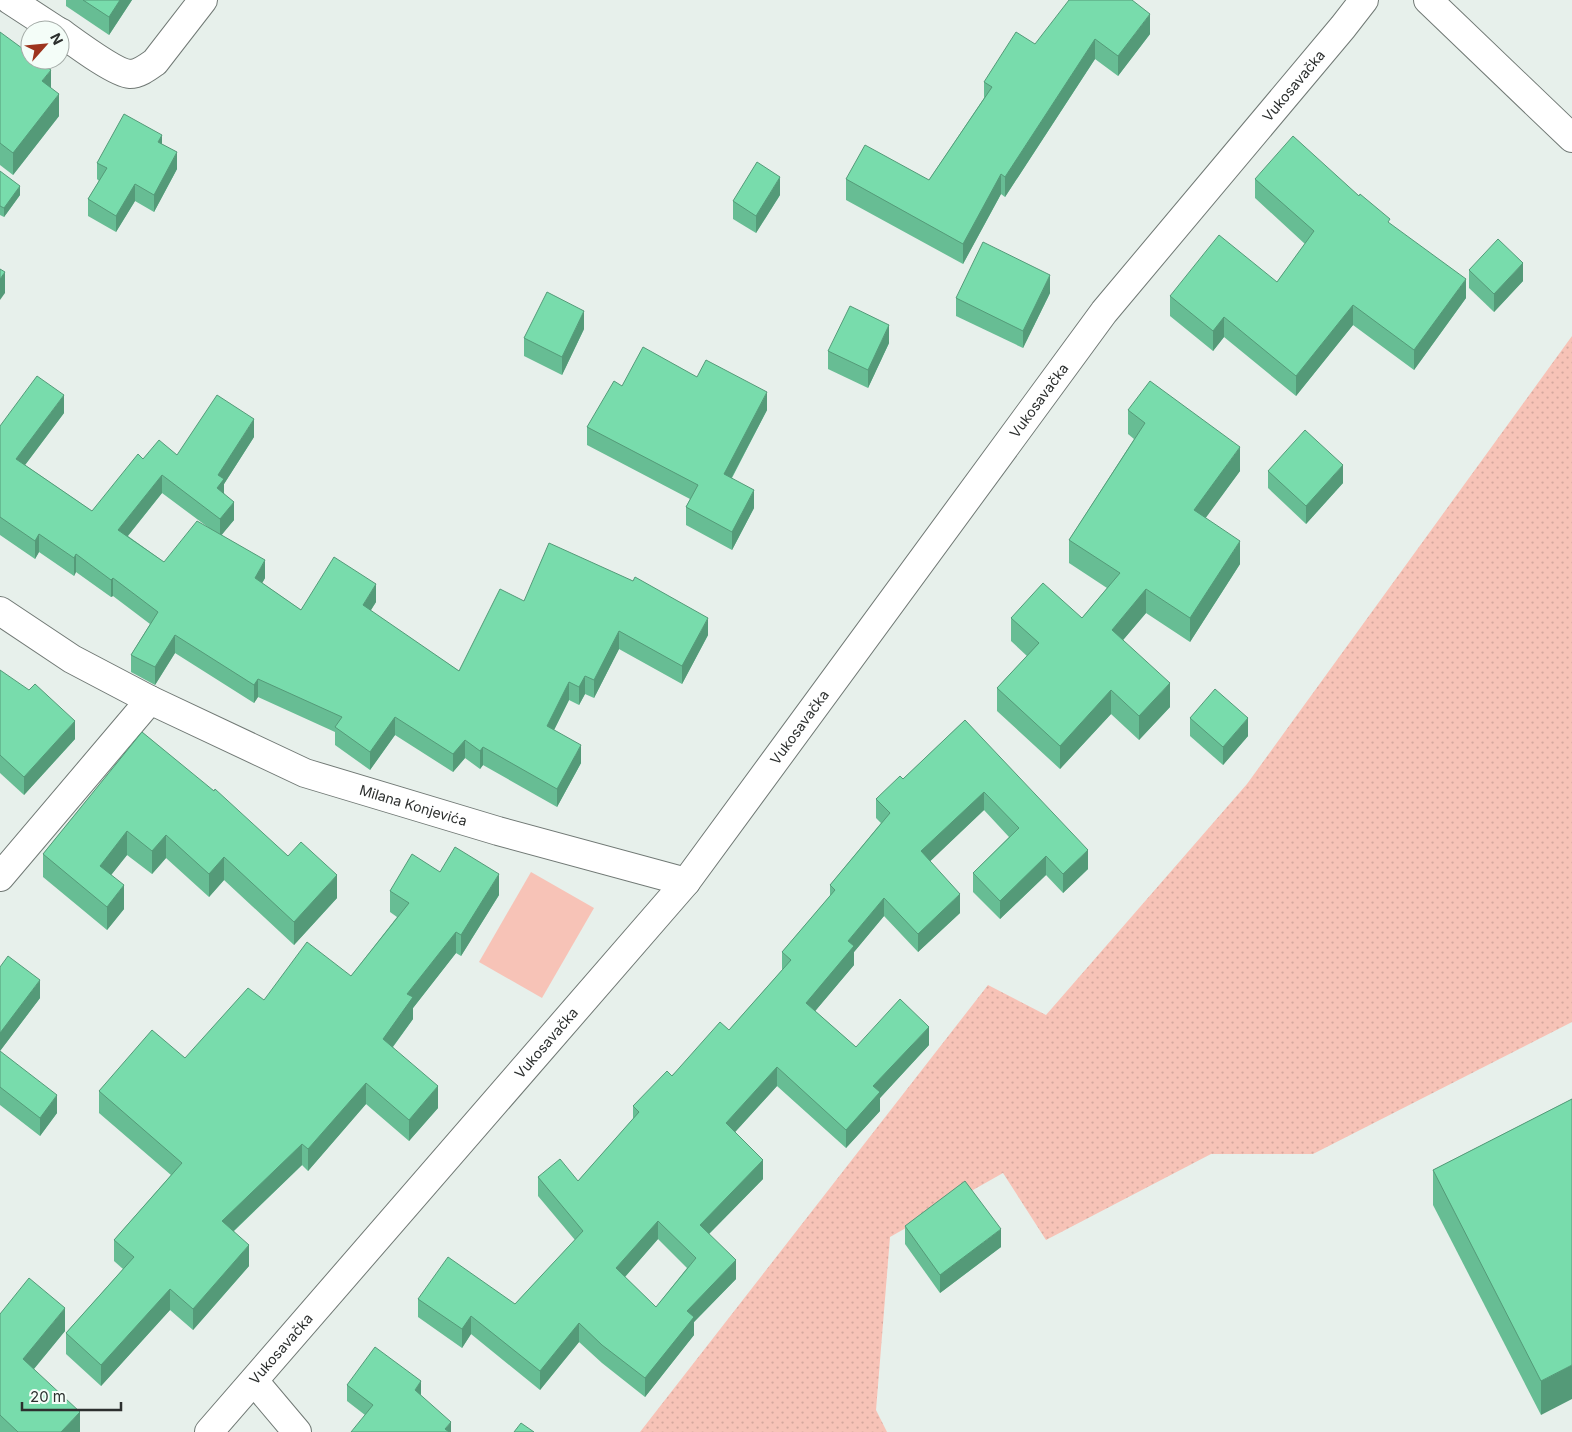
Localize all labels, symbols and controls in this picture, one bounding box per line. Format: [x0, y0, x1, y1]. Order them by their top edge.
north arrow [20, 20, 70, 70]
text: N [47, 30, 67, 47]
street label: Vukosavačka [1258, 46, 1328, 125]
street label: Vukosavačka [1006, 360, 1072, 441]
street label: Vukosavačka [766, 686, 832, 767]
street label: Milana Konjevića [358, 781, 469, 829]
street label: Vukosavačka [511, 1004, 581, 1081]
street label: Vukosavačka [245, 1310, 316, 1387]
scale bar [22, 1380, 121, 1412]
text: 20 m [30, 1387, 66, 1406]

